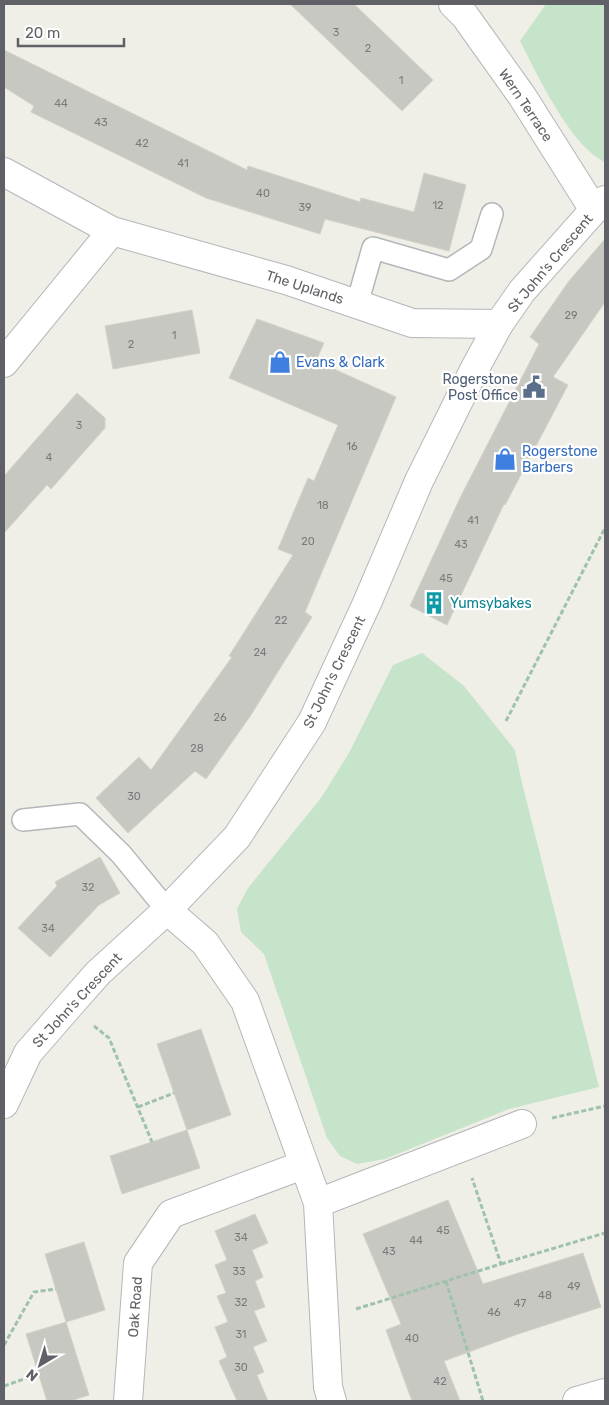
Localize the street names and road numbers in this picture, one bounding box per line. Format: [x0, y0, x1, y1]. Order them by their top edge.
street label: Wern Terrace [495, 66, 556, 145]
street label: St John's Crescent [504, 210, 597, 316]
street label: The Uplands [264, 267, 346, 308]
street label: St John's Crescent [300, 613, 369, 731]
street label: St John's Crescent [29, 949, 126, 1051]
street label: Oak Road [125, 1276, 146, 1338]

